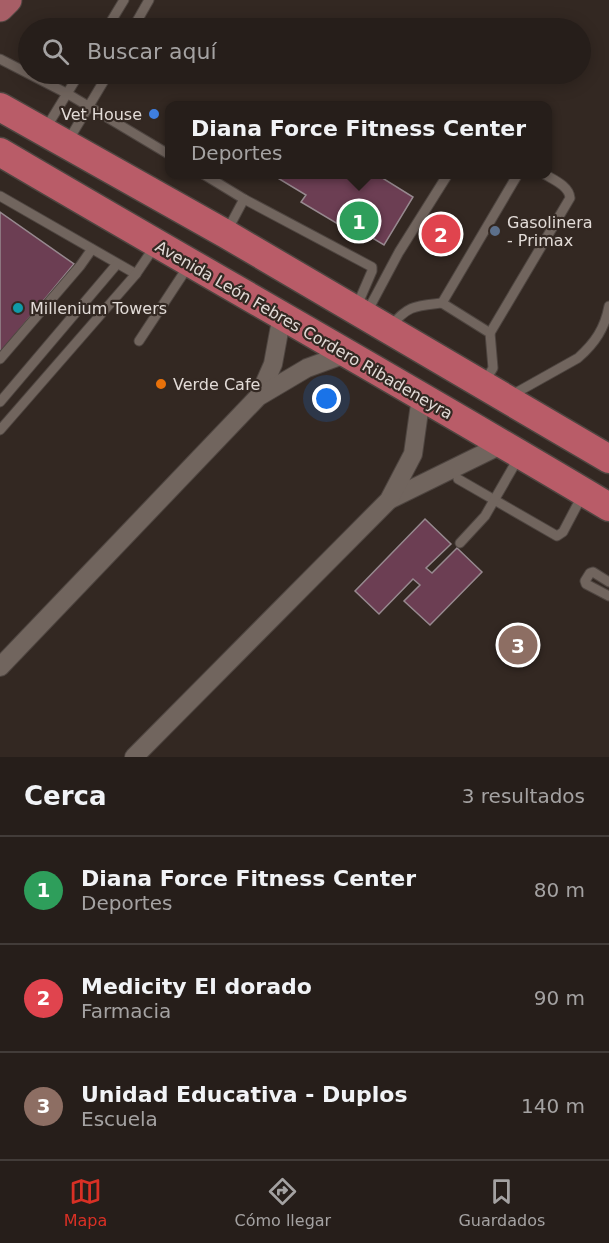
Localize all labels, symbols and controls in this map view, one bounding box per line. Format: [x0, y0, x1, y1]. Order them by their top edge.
search box [18, 18, 591, 84]
icon: search [39, 35, 72, 68]
text: Buscar aquí [87, 39, 217, 64]
popup [165, 101, 552, 179]
place label: Vet House [61, 105, 142, 124]
marker: Vet House [147, 107, 161, 121]
text: Diana Force Fitness Center [191, 116, 526, 141]
text: Deportes [191, 141, 282, 165]
pin: 1 [340, 198, 378, 244]
pin: 2 [422, 212, 460, 256]
place label: Gasolinera - Primax [507, 213, 593, 250]
marker: Gasolinera - Primax [488, 224, 502, 238]
street label: Avenida León Febres Cordero Ribadeneyra [152, 237, 456, 423]
place label: Millenium Towers [30, 299, 167, 318]
marker: Millenium Towers [11, 301, 25, 315]
place label: Verde Cafe [173, 375, 260, 394]
marker: Verde Cafe [154, 377, 168, 391]
your location [312, 384, 341, 413]
pin: 3 [498, 622, 538, 668]
text: Cerca [24, 781, 107, 811]
text: 3 resultados [462, 784, 585, 808]
text: Diana Force Fitness Center [81, 866, 416, 891]
text: 1 [37, 878, 50, 902]
text: 80 m [534, 878, 585, 902]
text: Deportes [81, 891, 172, 915]
text: Medicity El dorado [81, 974, 312, 999]
text: 2 [37, 986, 50, 1010]
text: 90 m [534, 986, 585, 1010]
text: Farmacia [81, 999, 171, 1023]
text: Unidad Educativa - Duplos [81, 1082, 408, 1107]
text: 3 [37, 1094, 50, 1118]
text: 140 m [521, 1094, 585, 1118]
text: Escuela [81, 1107, 158, 1131]
tab: Mapa [64, 1175, 107, 1230]
tab: Cómo llegar [234, 1175, 331, 1230]
tab: Guardados [458, 1175, 545, 1230]

